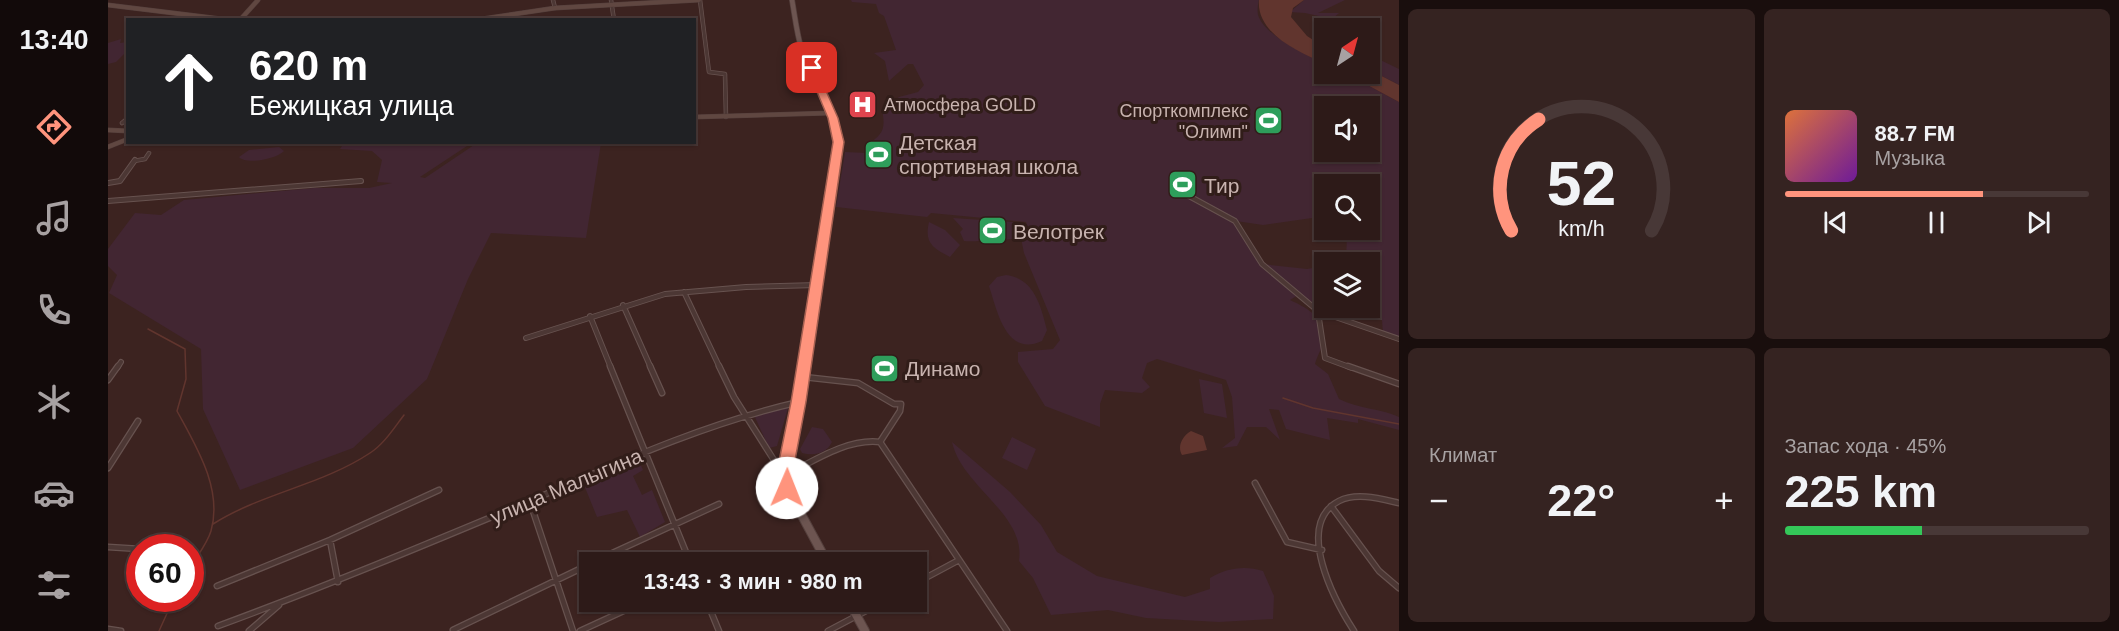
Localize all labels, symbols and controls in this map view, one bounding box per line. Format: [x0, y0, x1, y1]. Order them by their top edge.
north arrow [1314, 18, 1380, 84]
map controls [1314, 18, 1380, 318]
text: 13:40 [19, 25, 89, 55]
icon: ahead [150, 42, 228, 120]
text: 620 m [249, 42, 368, 89]
pin [786, 42, 837, 93]
icon: arrive [795, 51, 828, 84]
hospital icon: Атмосфера GOLD [847, 89, 879, 121]
text: Бежицкая улица [249, 91, 454, 121]
place label: Атмосфера GOLD [884, 95, 1036, 115]
button: sound [1314, 96, 1380, 162]
place label: Спорткомплекс "Олимп" [1120, 101, 1248, 142]
sports icon: Спорткомплекс "Олимп" [1253, 105, 1285, 137]
icon: directions [33, 106, 75, 148]
text: 88.7 FM [1875, 121, 1955, 146]
place label: Детская спортивная школа [899, 131, 1078, 178]
sports icon: Детская спортивная школа [862, 138, 894, 170]
text: Музыка [1875, 147, 1945, 169]
text: 52 [1547, 149, 1616, 218]
sports icon: Тир [1167, 169, 1199, 201]
place label: Тир [1204, 174, 1239, 197]
button: search [1314, 174, 1380, 240]
icon: music [33, 197, 75, 239]
icon: previous [1819, 206, 1852, 239]
icon: pause [1920, 206, 1953, 239]
icon: next [2022, 206, 2055, 239]
sports icon: Велотрек [976, 215, 1008, 247]
text: km/h [1558, 218, 1604, 242]
place label: Велотрек [1013, 220, 1105, 243]
button: layers [1314, 252, 1380, 318]
icon: phone [33, 289, 75, 331]
sports icon: Динамо [868, 352, 900, 384]
place label: Динамо [905, 357, 980, 380]
icon: climate [33, 381, 75, 423]
text: Запас хода · 45% [1785, 435, 1946, 457]
street label: улица Малыгина [486, 443, 646, 528]
text: Климат [1429, 444, 1497, 466]
position arrow [755, 456, 819, 520]
text: 225 km [1785, 466, 1937, 517]
icon: car [33, 472, 75, 514]
text: 22° [1547, 475, 1615, 526]
text: − [1429, 482, 1448, 519]
text: + [1714, 482, 1734, 519]
speed limit sign: 60 [126, 534, 204, 612]
icon: filters [33, 564, 75, 606]
text: 13:43 · 3 мин · 980 m [643, 569, 863, 594]

